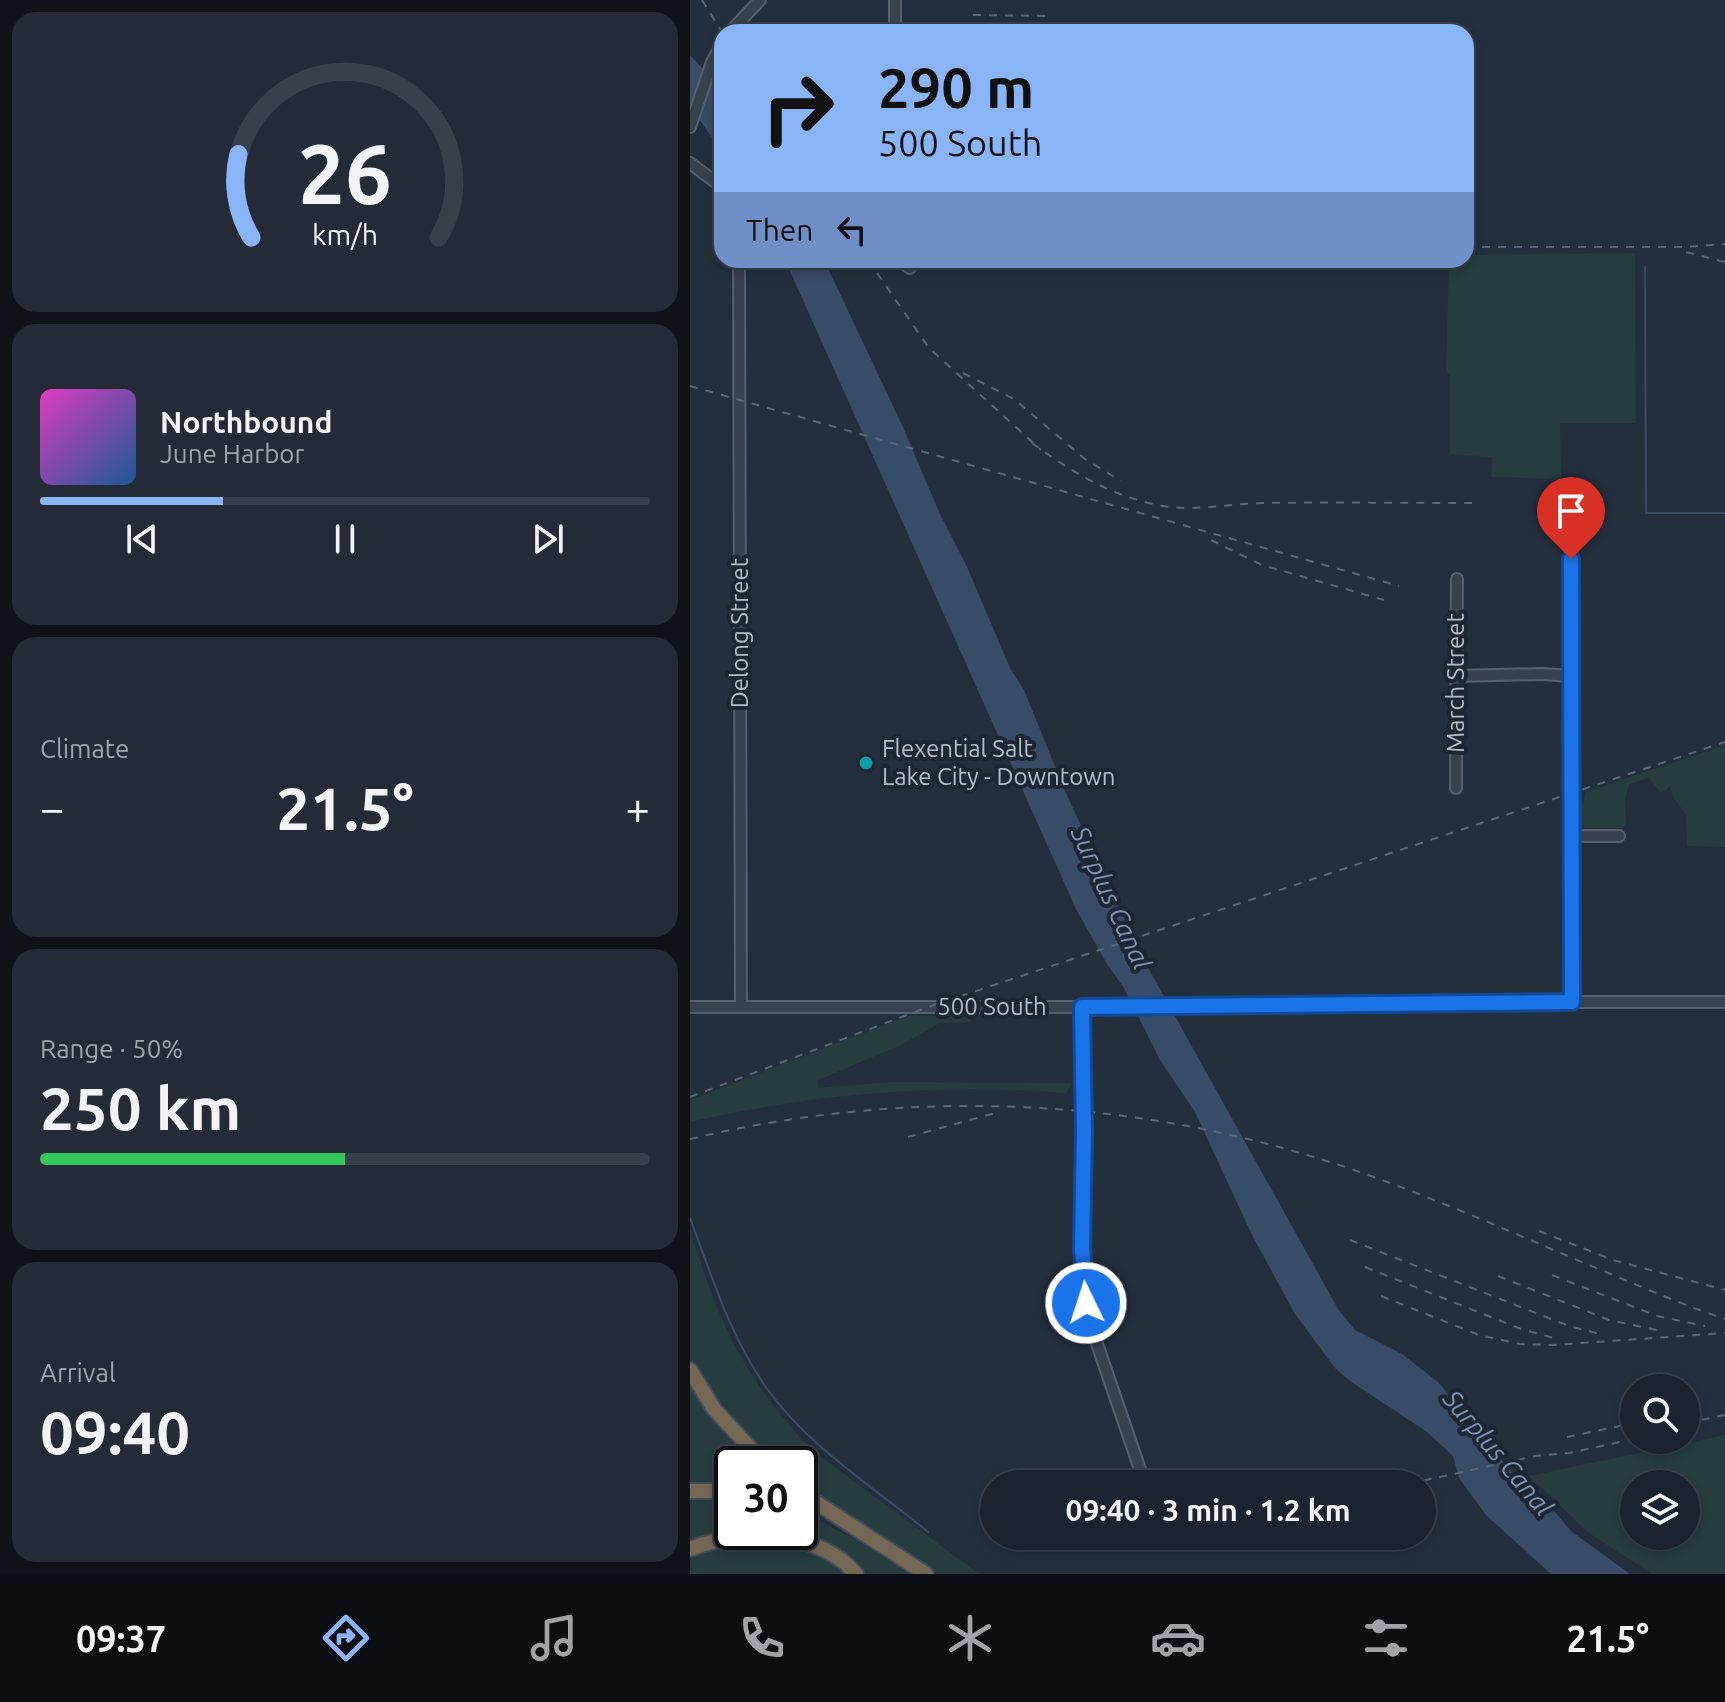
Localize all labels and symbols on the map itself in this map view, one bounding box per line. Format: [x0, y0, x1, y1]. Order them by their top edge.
pin [1537, 477, 1605, 559]
street label: Delong Street [726, 557, 753, 708]
street label: March Street [1442, 613, 1469, 753]
place label: Flexential Salt Lake City - Downtown [882, 735, 1116, 790]
marker: Flexential Salt Lake City - Downtown [857, 754, 875, 772]
water label: Surplus Canal [1065, 821, 1157, 974]
street label: 500 South [937, 993, 1047, 1020]
position arrow [1044, 1261, 1128, 1345]
water label: Surplus Canal [1437, 1383, 1559, 1521]
speed limit sign: 30 [714, 1446, 818, 1550]

